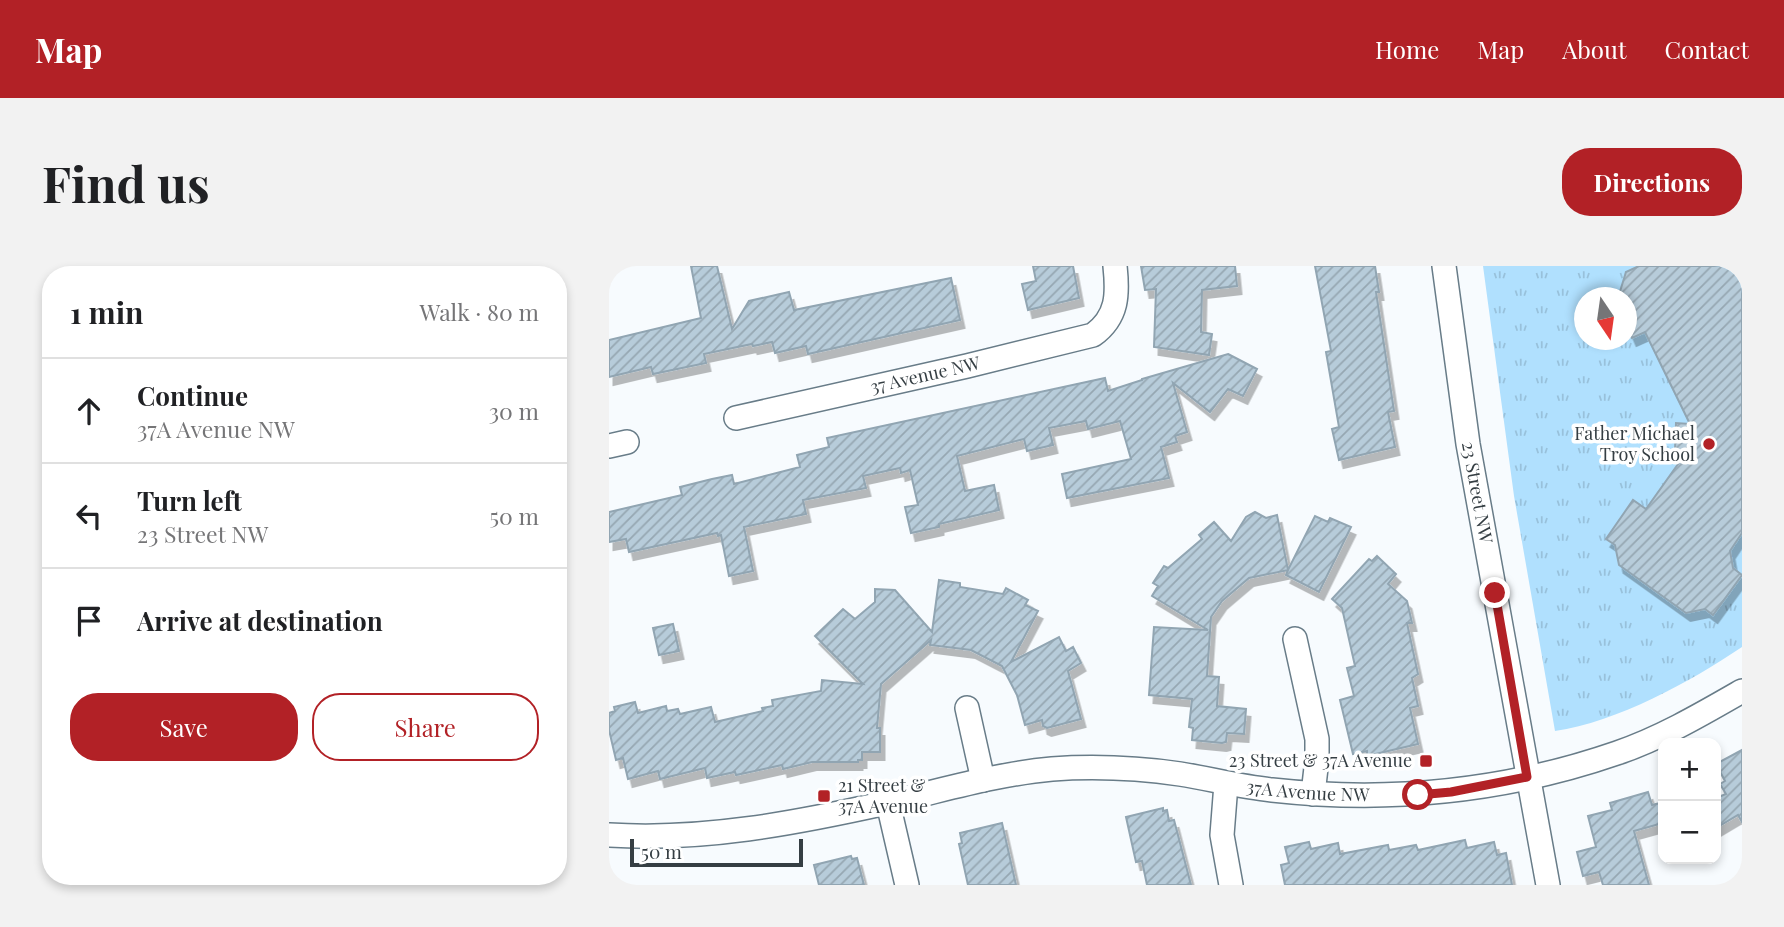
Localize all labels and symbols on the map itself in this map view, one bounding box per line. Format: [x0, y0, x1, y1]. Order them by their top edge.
north arrow [1574, 287, 1637, 350]
street label: 37 Avenue NW [868, 350, 983, 398]
place label: Father Michael Troy School [1574, 421, 1695, 466]
marker: Father Michael Troy School [1701, 436, 1717, 452]
street label: 23 Street NW [1457, 440, 1499, 546]
route end [1479, 577, 1510, 608]
place label: 23 Street & 37A Avenue [1229, 748, 1412, 772]
marker: 23 Street & 37A Avenue [1418, 753, 1434, 769]
place label: 21 Street & 37A Avenue [838, 773, 928, 818]
street label: 37A Avenue NW [1245, 774, 1370, 806]
route start [1402, 779, 1433, 810]
marker: 21 Street & 37A Avenue [816, 788, 832, 804]
scale bar [630, 836, 803, 868]

